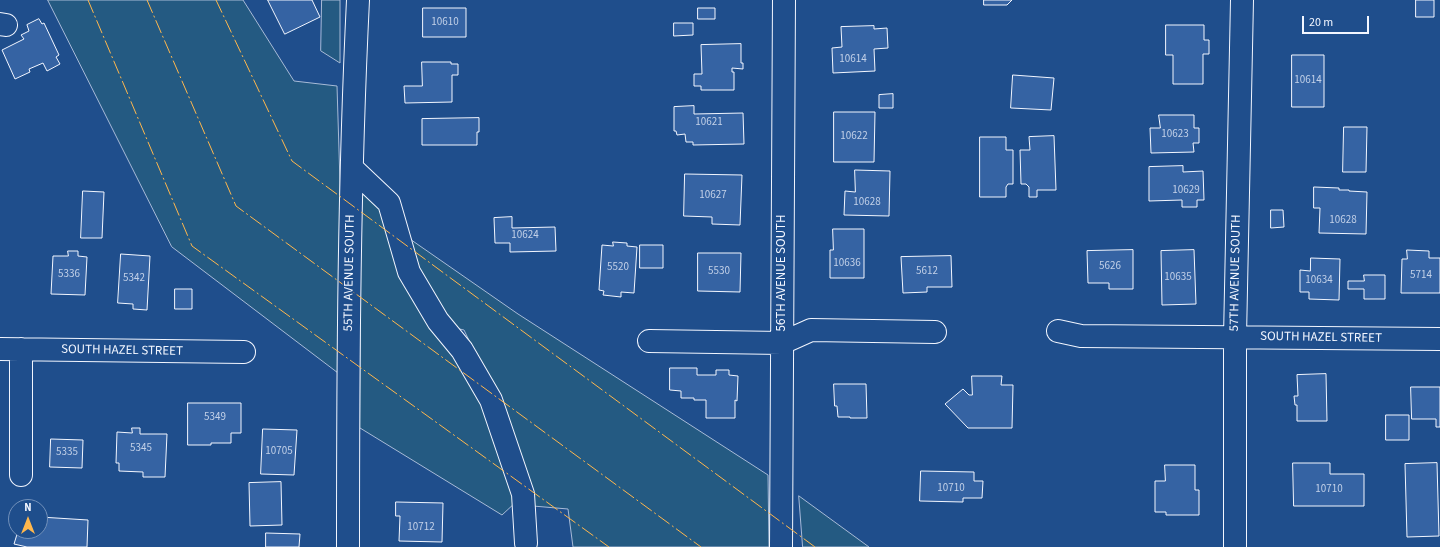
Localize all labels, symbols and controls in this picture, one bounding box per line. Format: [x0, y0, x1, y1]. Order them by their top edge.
scale bar [1304, 8, 1371, 34]
text: 20 m [1309, 14, 1333, 31]
house number: 10610 [431, 16, 459, 30]
house number: 10614 [839, 53, 867, 67]
house number: 10614 [1294, 74, 1322, 88]
house number: 10621 [695, 116, 723, 130]
house number: 10623 [1161, 128, 1189, 142]
house number: 10622 [840, 130, 868, 144]
house number: 10629 [1172, 184, 1200, 198]
house number: 10627 [699, 189, 727, 203]
house number: 10628 [853, 196, 881, 210]
street label: 55TH AVENUE SOUTH [341, 214, 359, 332]
street label: 56TH AVENUE SOUTH [774, 214, 790, 332]
street label: 57TH AVENUE SOUTH [1227, 214, 1245, 332]
house number: 10628 [1329, 214, 1357, 228]
house number: 10624 [511, 229, 539, 243]
house number: 10636 [833, 257, 861, 271]
house number: 5626 [1099, 260, 1121, 274]
house number: 5520 [607, 261, 629, 275]
house number: 5530 [708, 265, 730, 279]
house number: 5612 [916, 265, 938, 279]
house number: 5336 [58, 268, 80, 282]
house number: 5714 [1410, 269, 1432, 283]
house number: 10635 [1164, 271, 1192, 285]
house number: 5342 [123, 272, 145, 286]
house number: 10634 [1305, 274, 1333, 288]
street label: SOUTH HAZEL STREET [1260, 329, 1382, 347]
street label: SOUTH HAZEL STREET [61, 342, 183, 360]
house number: 5349 [204, 411, 226, 425]
house number: 5345 [130, 442, 152, 456]
house number: 10705 [265, 445, 293, 459]
house number: 5335 [56, 446, 78, 460]
house number: 10710 [937, 482, 965, 496]
house number: 10710 [1315, 483, 1343, 497]
north arrow [8, 499, 48, 539]
text: N [24, 500, 32, 515]
house number: 10712 [407, 521, 435, 535]

